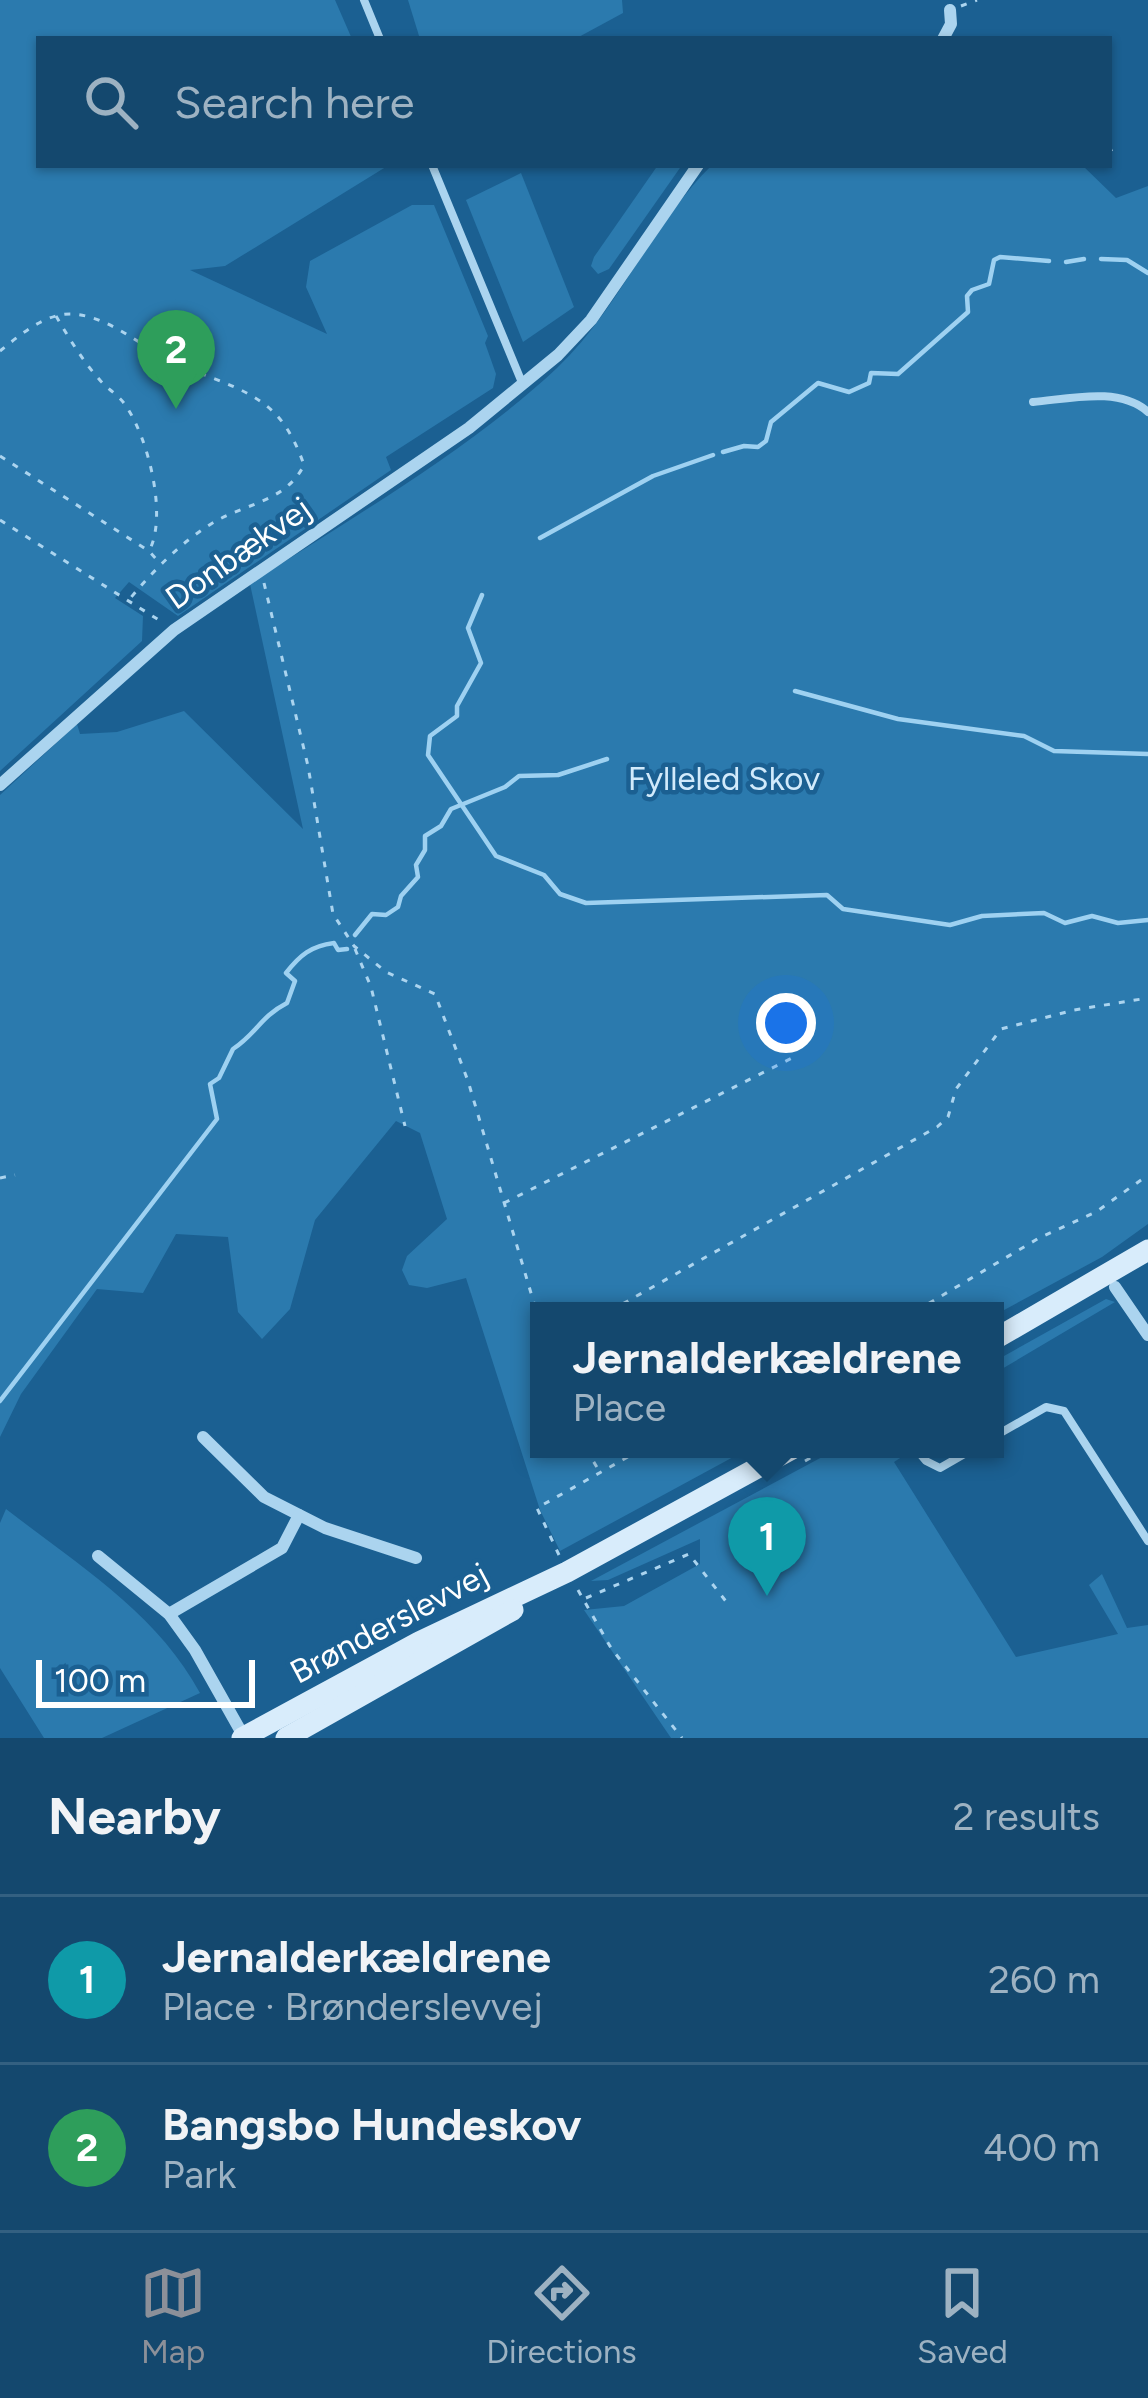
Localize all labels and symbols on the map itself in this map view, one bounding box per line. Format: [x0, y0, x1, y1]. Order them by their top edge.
pin: 2 [137, 310, 215, 409]
street label: Donbækvej [158, 489, 318, 617]
park label: Fylleled Skov [628, 759, 820, 798]
your location [756, 993, 816, 1053]
pin: 1 [728, 1497, 806, 1596]
street label: Brønderslevvej [283, 1555, 495, 1691]
scale bar [36, 1654, 255, 1707]

